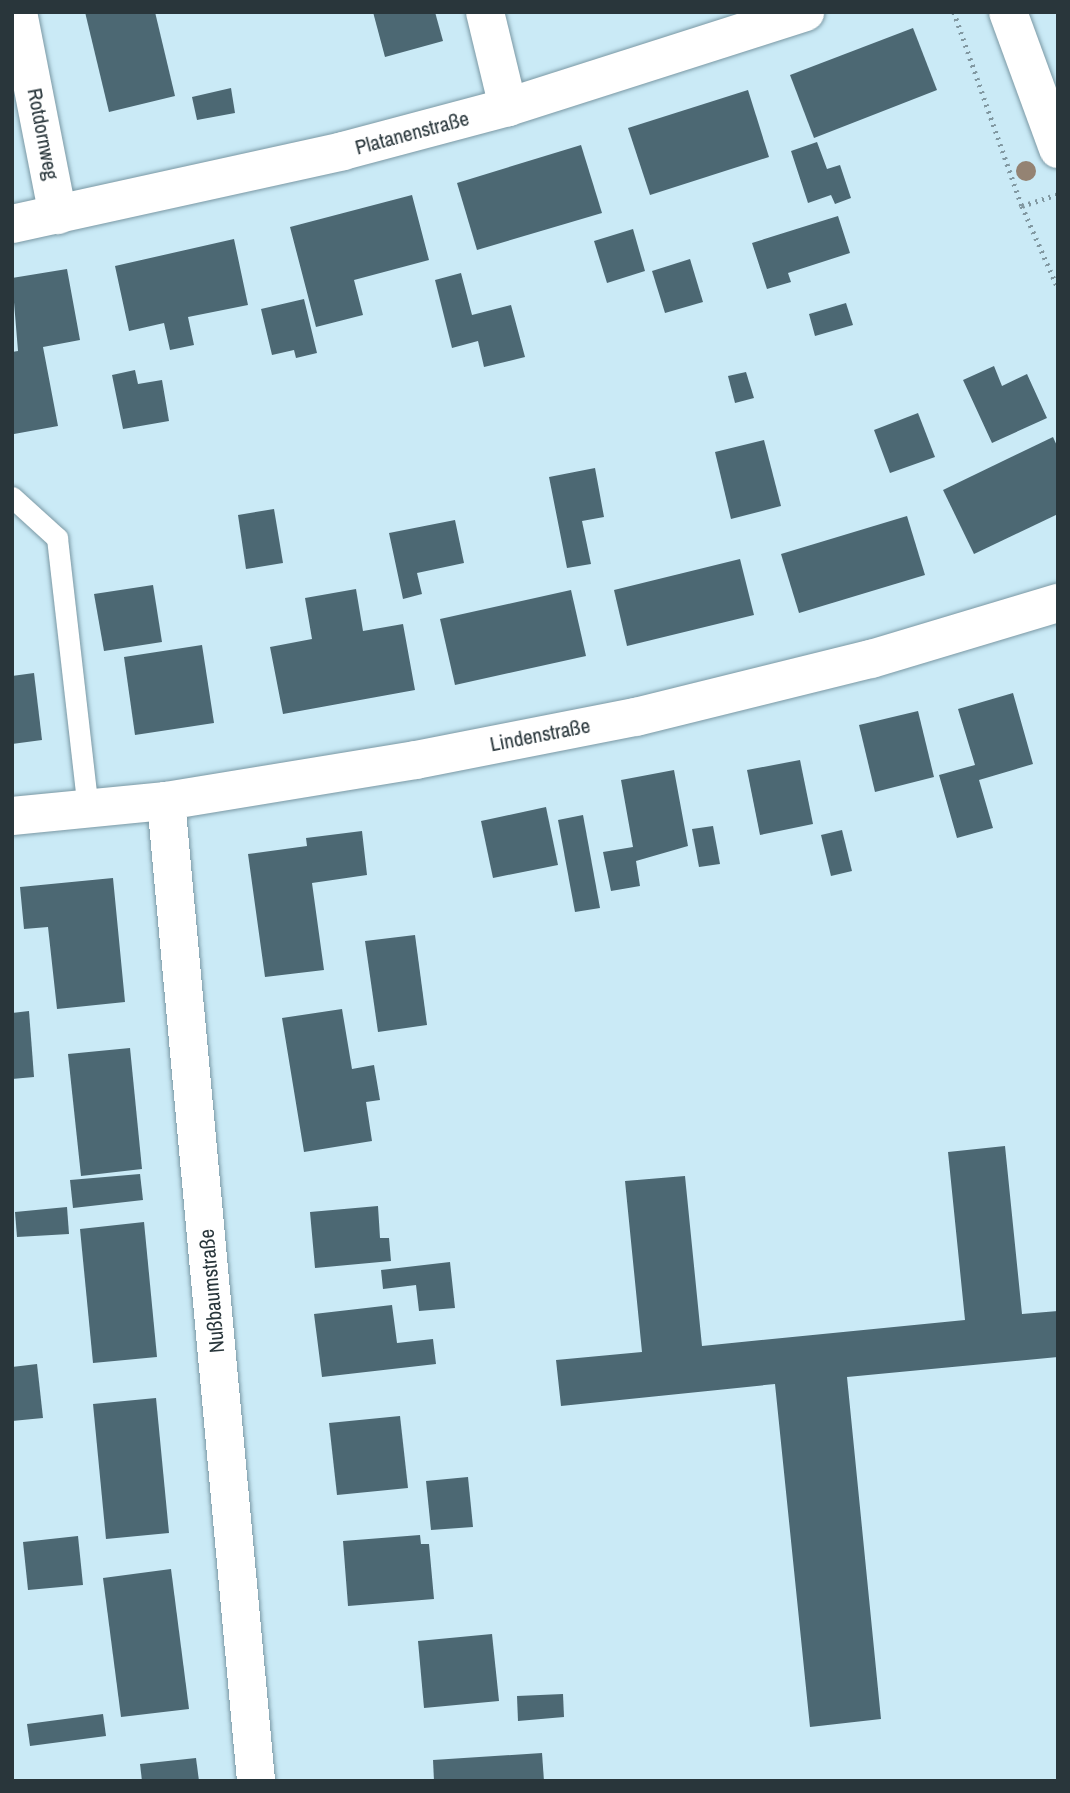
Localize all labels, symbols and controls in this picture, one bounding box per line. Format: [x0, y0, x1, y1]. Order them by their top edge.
street label: Rotdornweg [22, 86, 64, 182]
street label: Platanenstraße [352, 106, 472, 160]
street label: Lindenstraße [488, 713, 592, 757]
street label: Nußbaumstraße [194, 1228, 230, 1354]

